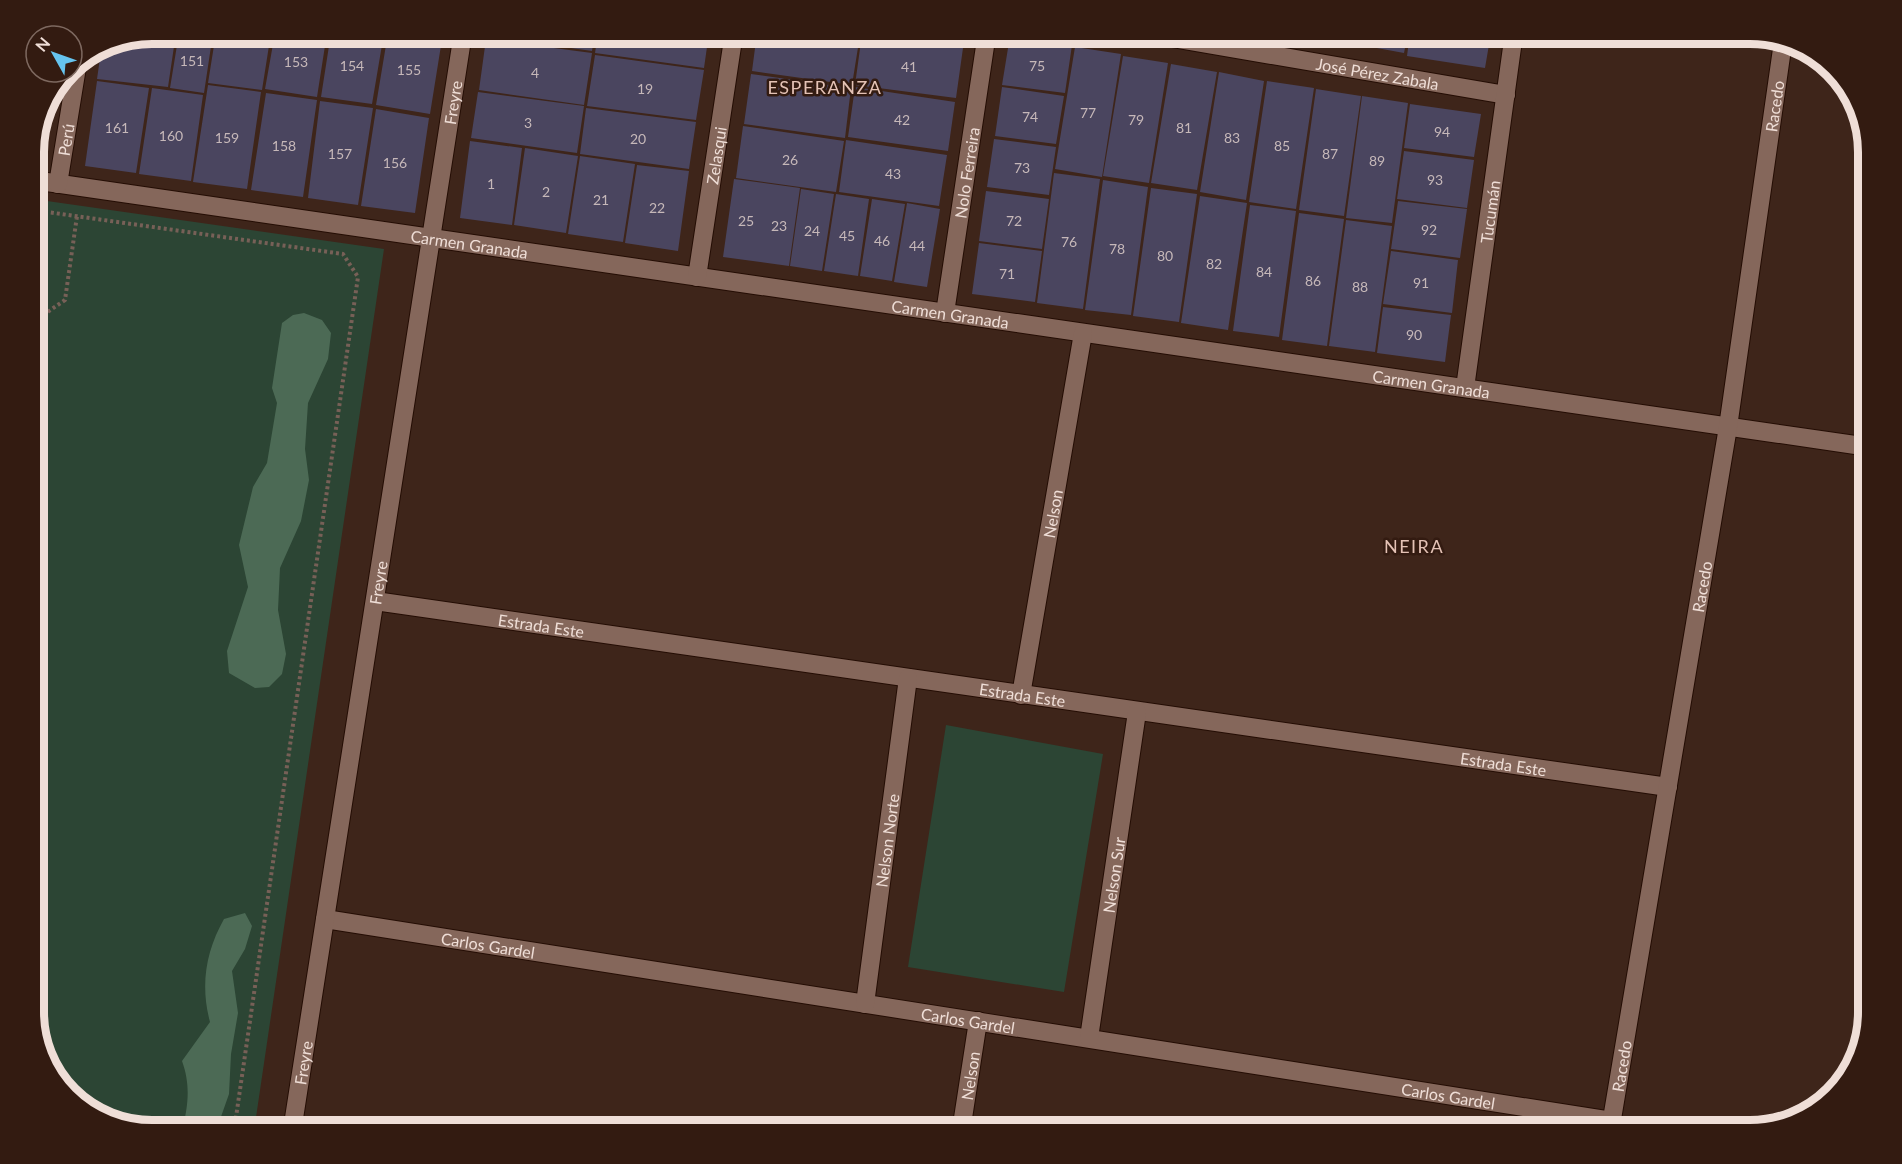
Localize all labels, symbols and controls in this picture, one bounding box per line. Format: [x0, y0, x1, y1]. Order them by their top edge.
north arrow [24, 24, 84, 84]
text: N [31, 33, 53, 55]
house number: 151 [180, 52, 204, 69]
house number: 153 [284, 53, 308, 70]
street label: José Pérez Zabala [1315, 53, 1440, 93]
house number: 154 [340, 57, 364, 74]
house number: 75 [1029, 57, 1045, 74]
house number: 41 [901, 58, 917, 75]
house number: 155 [397, 61, 421, 78]
house number: 4 [531, 64, 539, 81]
district label: ESPERANZA [767, 76, 883, 98]
street label: Freyre [439, 79, 465, 126]
street label: Racedo [1761, 79, 1787, 133]
house number: 19 [637, 80, 653, 97]
house number: 77 [1080, 104, 1096, 121]
house number: 74 [1022, 108, 1038, 125]
house number: 42 [894, 111, 910, 128]
house number: 79 [1128, 111, 1144, 128]
house number: 3 [524, 114, 532, 131]
house number: 161 [105, 119, 129, 136]
house number: 81 [1176, 119, 1192, 136]
street label: Perú [53, 122, 77, 157]
house number: 94 [1434, 123, 1450, 140]
street label: Zelasqui [702, 125, 729, 186]
street label: Nolo Ferreira [950, 126, 982, 220]
house number: 160 [159, 127, 183, 144]
house number: 159 [215, 129, 239, 146]
house number: 83 [1224, 129, 1240, 146]
house number: 20 [630, 130, 646, 147]
house number: 158 [272, 137, 296, 154]
house number: 85 [1274, 137, 1290, 154]
house number: 157 [328, 145, 352, 162]
house number: 87 [1322, 145, 1338, 162]
house number: 26 [782, 151, 798, 168]
house number: 89 [1369, 152, 1385, 169]
house number: 156 [383, 154, 407, 171]
house number: 73 [1014, 159, 1030, 176]
house number: 43 [885, 165, 901, 182]
house number: 93 [1427, 171, 1443, 188]
house number: 1 [487, 175, 495, 192]
street label: Tucumán [1476, 179, 1503, 244]
house number: 2 [542, 183, 550, 200]
house number: 21 [593, 191, 609, 208]
house number: 22 [649, 199, 665, 216]
house number: 25 [738, 212, 754, 229]
house number: 72 [1006, 212, 1022, 229]
house number: 23 [771, 217, 787, 234]
house number: 92 [1421, 221, 1437, 238]
house number: 24 [804, 222, 820, 239]
street label: Carmen Granada [410, 226, 529, 261]
house number: 45 [839, 227, 855, 244]
house number: 46 [874, 232, 890, 249]
house number: 76 [1061, 233, 1077, 250]
house number: 44 [909, 237, 925, 254]
house number: 78 [1109, 240, 1125, 257]
house number: 80 [1157, 247, 1173, 264]
house number: 82 [1206, 255, 1222, 272]
house number: 84 [1256, 263, 1272, 280]
house number: 71 [999, 265, 1015, 282]
house number: 86 [1305, 272, 1321, 289]
house number: 91 [1413, 274, 1429, 291]
house number: 88 [1352, 278, 1368, 295]
street label: Carmen Granada [891, 296, 1010, 331]
house number: 90 [1406, 326, 1422, 343]
street label: Carmen Granada [1371, 365, 1491, 401]
street label: Nelson [1039, 488, 1066, 539]
district label: NEIRA [1384, 535, 1444, 557]
street label: Freyre [365, 559, 390, 606]
street label: Racedo [1688, 559, 1715, 614]
street label: Estrada Este [497, 609, 586, 640]
street label: Estrada Este [978, 679, 1067, 710]
street label: Estrada Este [1459, 748, 1548, 779]
street label: Nelson Norte [871, 792, 902, 888]
street label: Nelson Sur [1098, 835, 1128, 914]
street label: Carlos Gardel [440, 928, 536, 961]
street label: Carlos Gardel [920, 1003, 1016, 1037]
street label: Freyre [290, 1039, 315, 1086]
street label: Racedo [1607, 1039, 1635, 1093]
street label: Nelson [956, 1050, 983, 1101]
street label: Carlos Gardel [1400, 1079, 1497, 1112]

